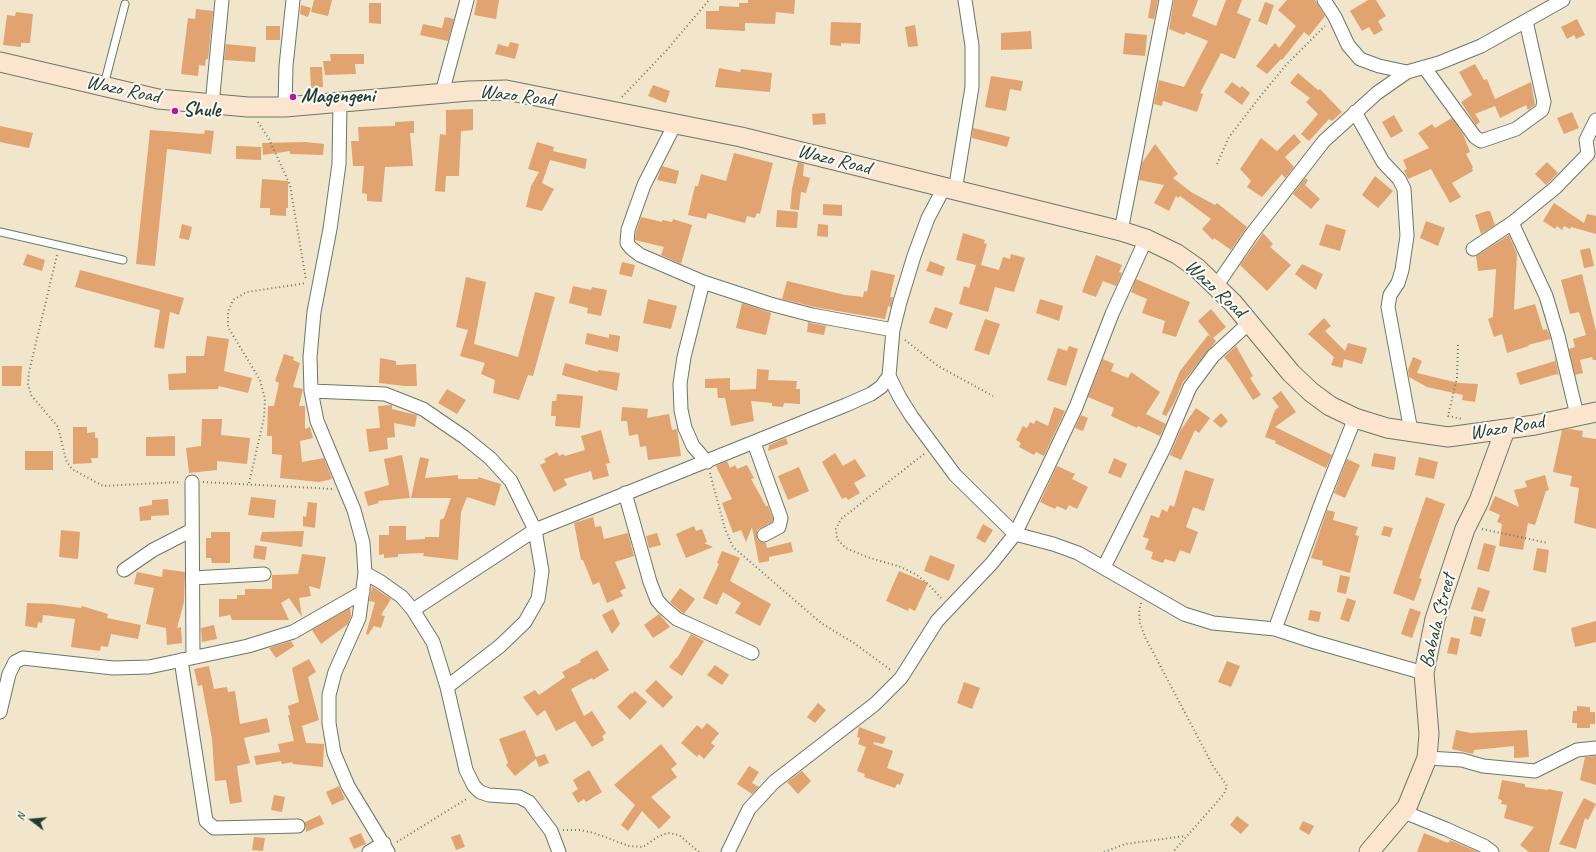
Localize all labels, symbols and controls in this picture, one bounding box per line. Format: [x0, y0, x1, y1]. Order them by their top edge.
street label: Wazo Road [84, 70, 162, 110]
street label: Wazo Road [478, 80, 556, 112]
place label: Magengeni [301, 85, 375, 109]
marker: Magengeni [288, 92, 298, 102]
place label: Shule [183, 99, 220, 123]
marker: Shule [170, 106, 180, 116]
street label: Wazo Road [795, 139, 873, 181]
street label: Wazo Road [1179, 255, 1251, 323]
street label: Wazo Road [1468, 410, 1546, 446]
street label: Babala Street [1415, 572, 1461, 670]
north arrow [12, 800, 52, 840]
text: N [13, 811, 28, 822]

